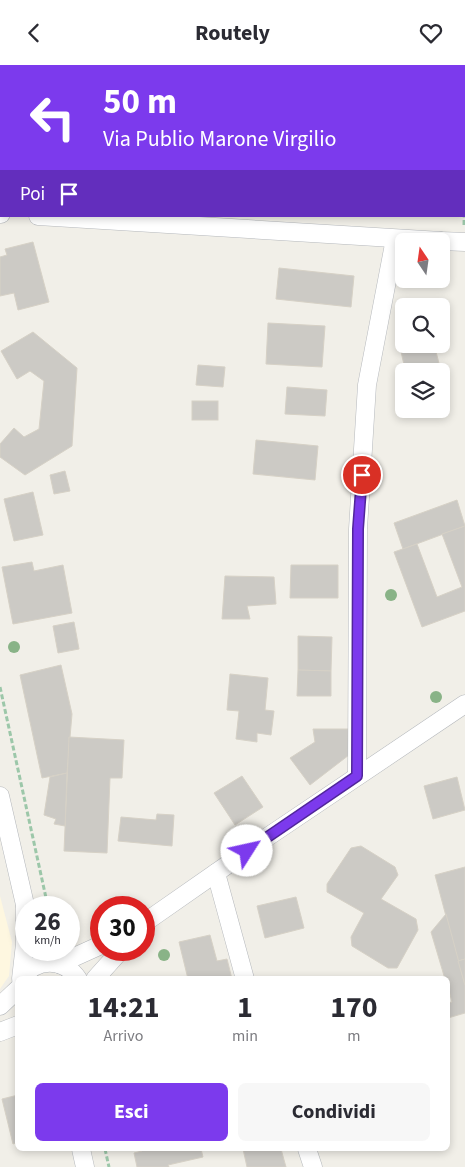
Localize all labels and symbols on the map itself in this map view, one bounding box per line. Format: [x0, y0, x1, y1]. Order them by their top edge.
north arrow [395, 233, 450, 287]
pin [341, 454, 383, 496]
position arrow [220, 824, 272, 876]
speed limit sign: 30 [90, 896, 155, 961]

